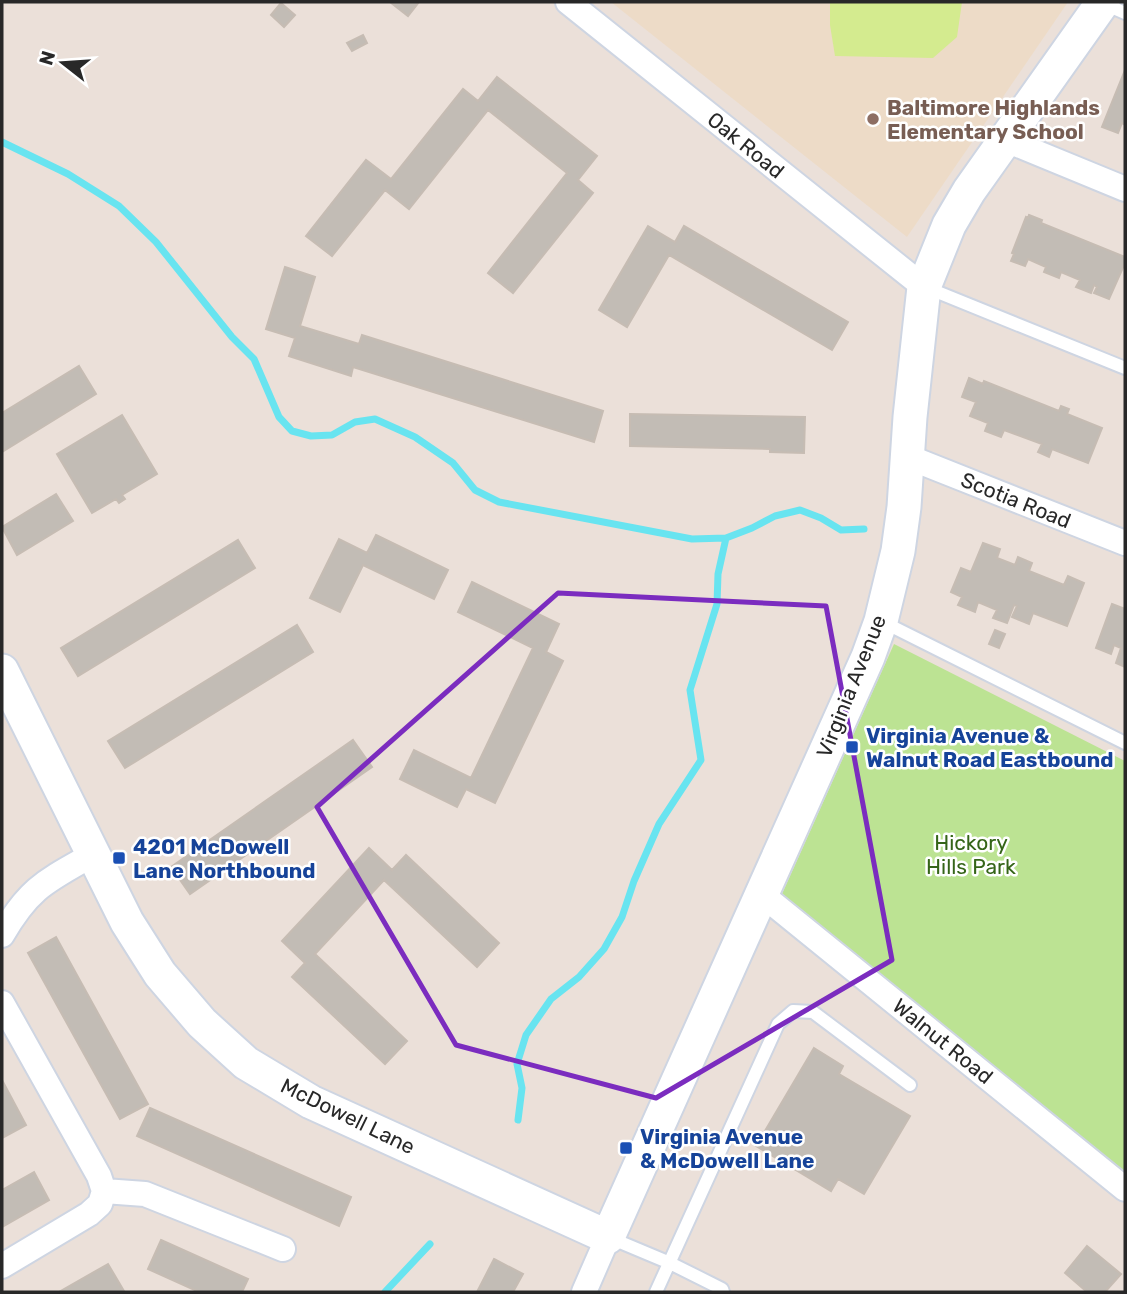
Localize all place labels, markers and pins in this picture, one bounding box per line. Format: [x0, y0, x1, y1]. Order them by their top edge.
place label: Baltimore Highlands Elementary School [887, 95, 1100, 144]
marker: Baltimore Highlands Elementary School [865, 111, 881, 127]
place label: Virginia Avenue & Walnut Road Eastbound [866, 723, 1113, 772]
marker: Virginia Avenue & Walnut Road Eastbound [844, 739, 860, 755]
place label: 4201 McDowell Lane Northbound [133, 834, 316, 883]
marker: 4201 McDowell Lane Northbound [111, 850, 127, 866]
place label: Virginia Avenue & McDowell Lane [640, 1124, 815, 1173]
marker: Virginia Avenue & McDowell Lane [618, 1140, 634, 1156]

